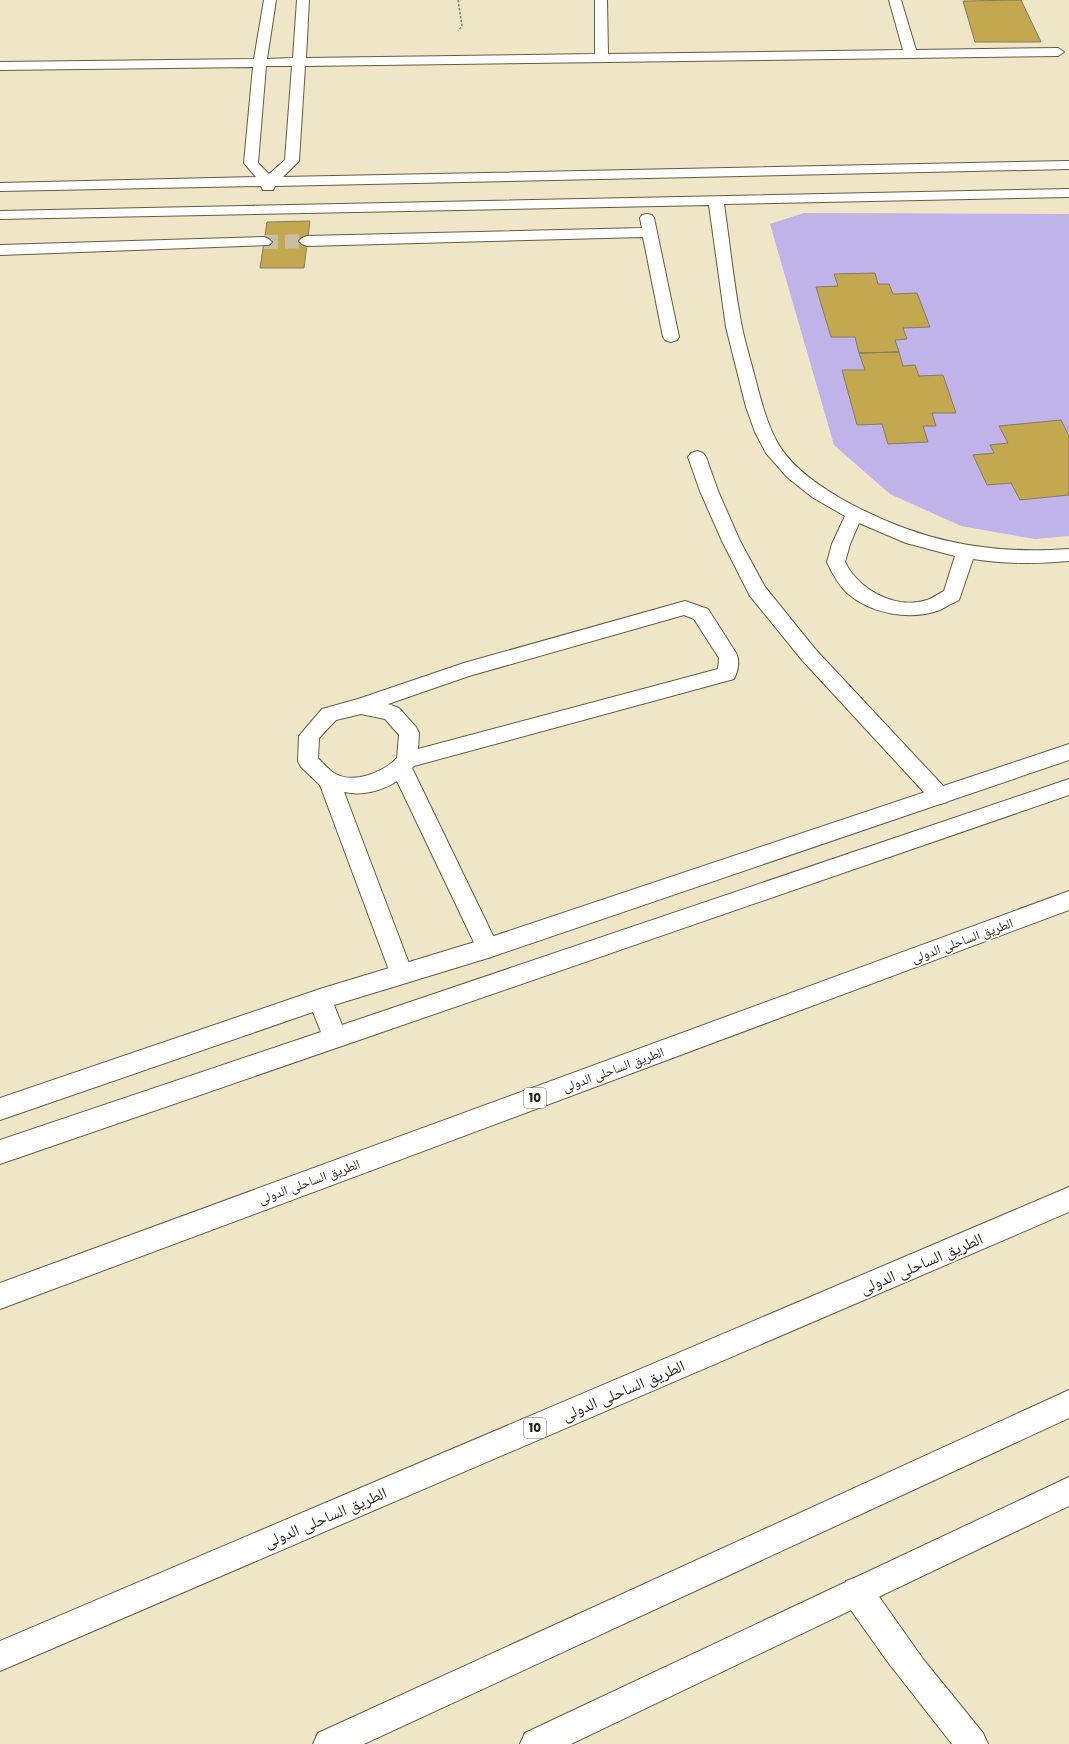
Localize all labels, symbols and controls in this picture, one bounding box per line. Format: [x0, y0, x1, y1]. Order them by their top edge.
street label: الطريق الساحلى الدولى [909, 913, 1016, 968]
street label: الطريق الساحلى الدولى [560, 1042, 667, 1097]
road number: 10 [524, 1088, 546, 1108]
street label: الطريق الساحلى الدولى [256, 1154, 363, 1209]
street label: الطريق الساحلى الدولى [856, 1227, 986, 1300]
street label: الطريق الساحلى الدولى [558, 1354, 688, 1427]
road number: 10 [524, 1418, 546, 1438]
street label: الطريق الساحلى الدولى [260, 1481, 390, 1554]

